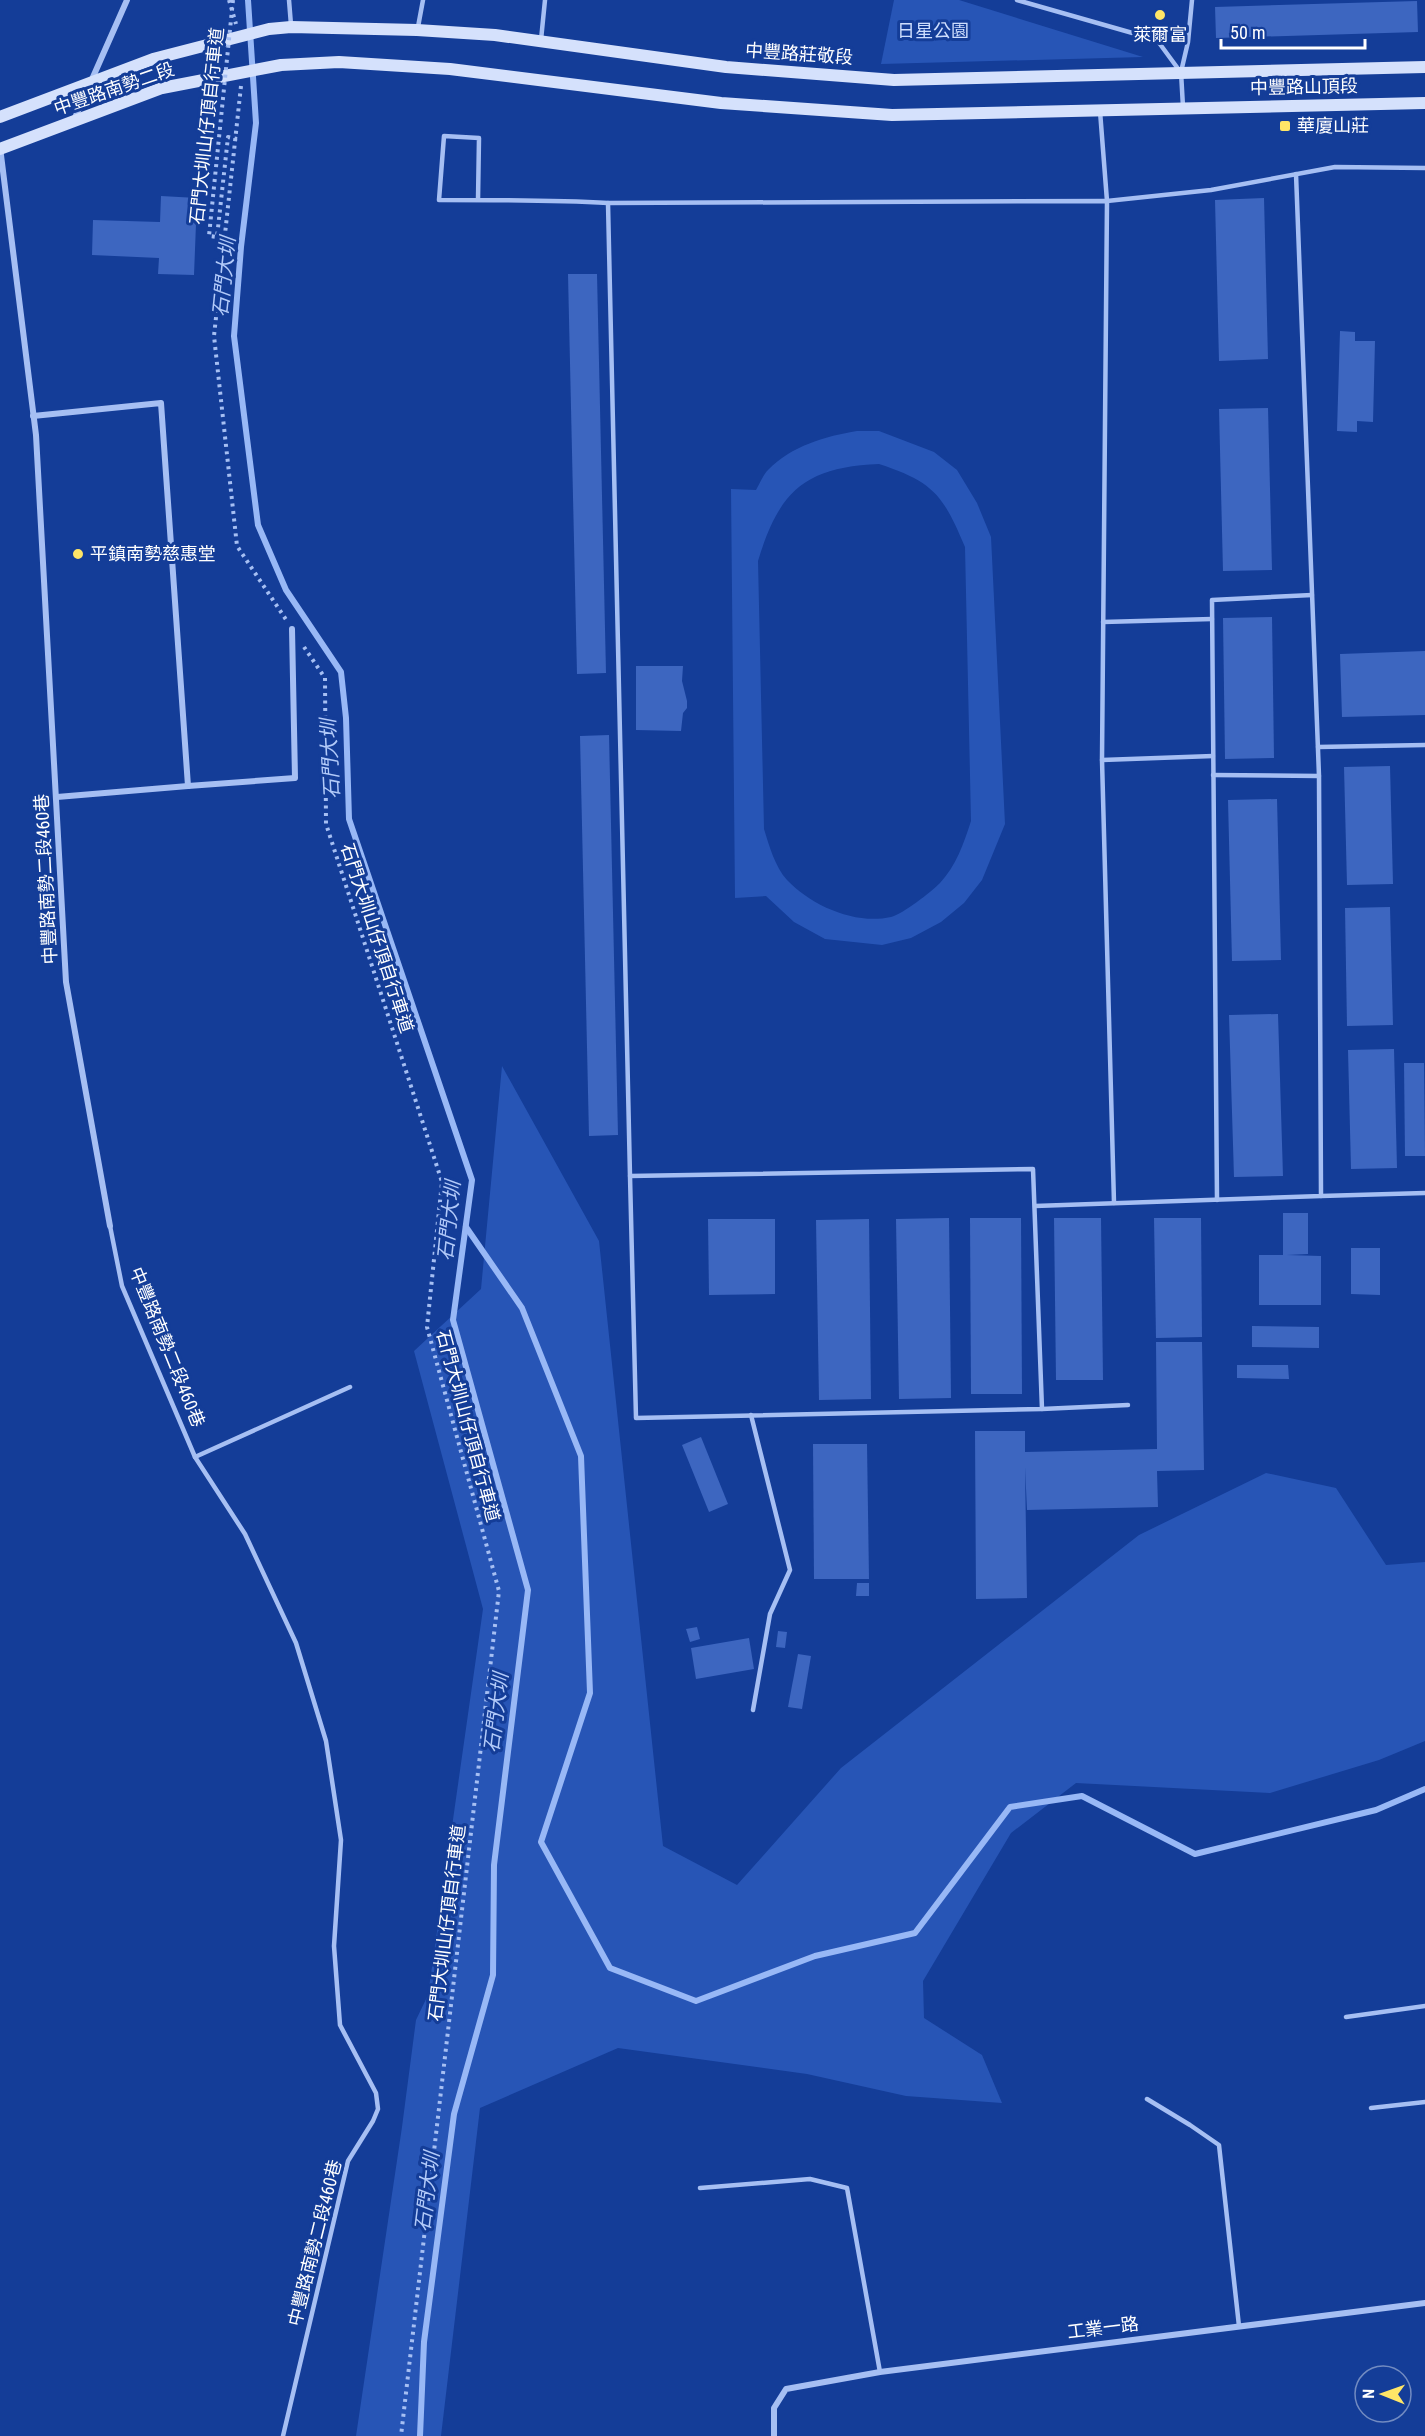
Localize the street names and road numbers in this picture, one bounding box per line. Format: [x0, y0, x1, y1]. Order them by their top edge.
street label: 石門大圳山仔頂自行車道 [186, 26, 227, 226]
street label: 中豐路莊敬段 [744, 39, 854, 68]
street label: 中豐路南勢二段 [51, 58, 177, 119]
street label: 中豐路山頂段 [1250, 75, 1358, 98]
street label: 中豐路南勢二段460巷 [31, 793, 60, 965]
street label: 石門大圳山仔頂自行車道 [337, 840, 418, 1035]
street label: 中豐路南勢二段460巷 [126, 1264, 209, 1430]
street label: 石門大圳山仔頂自行車道 [433, 1328, 504, 1524]
street label: 石門大圳山仔頂自行車道 [424, 1823, 469, 2022]
street label: 中豐路南勢二段460巷 [284, 2158, 345, 2328]
street label: 工業一路 [1066, 2313, 1140, 2342]

